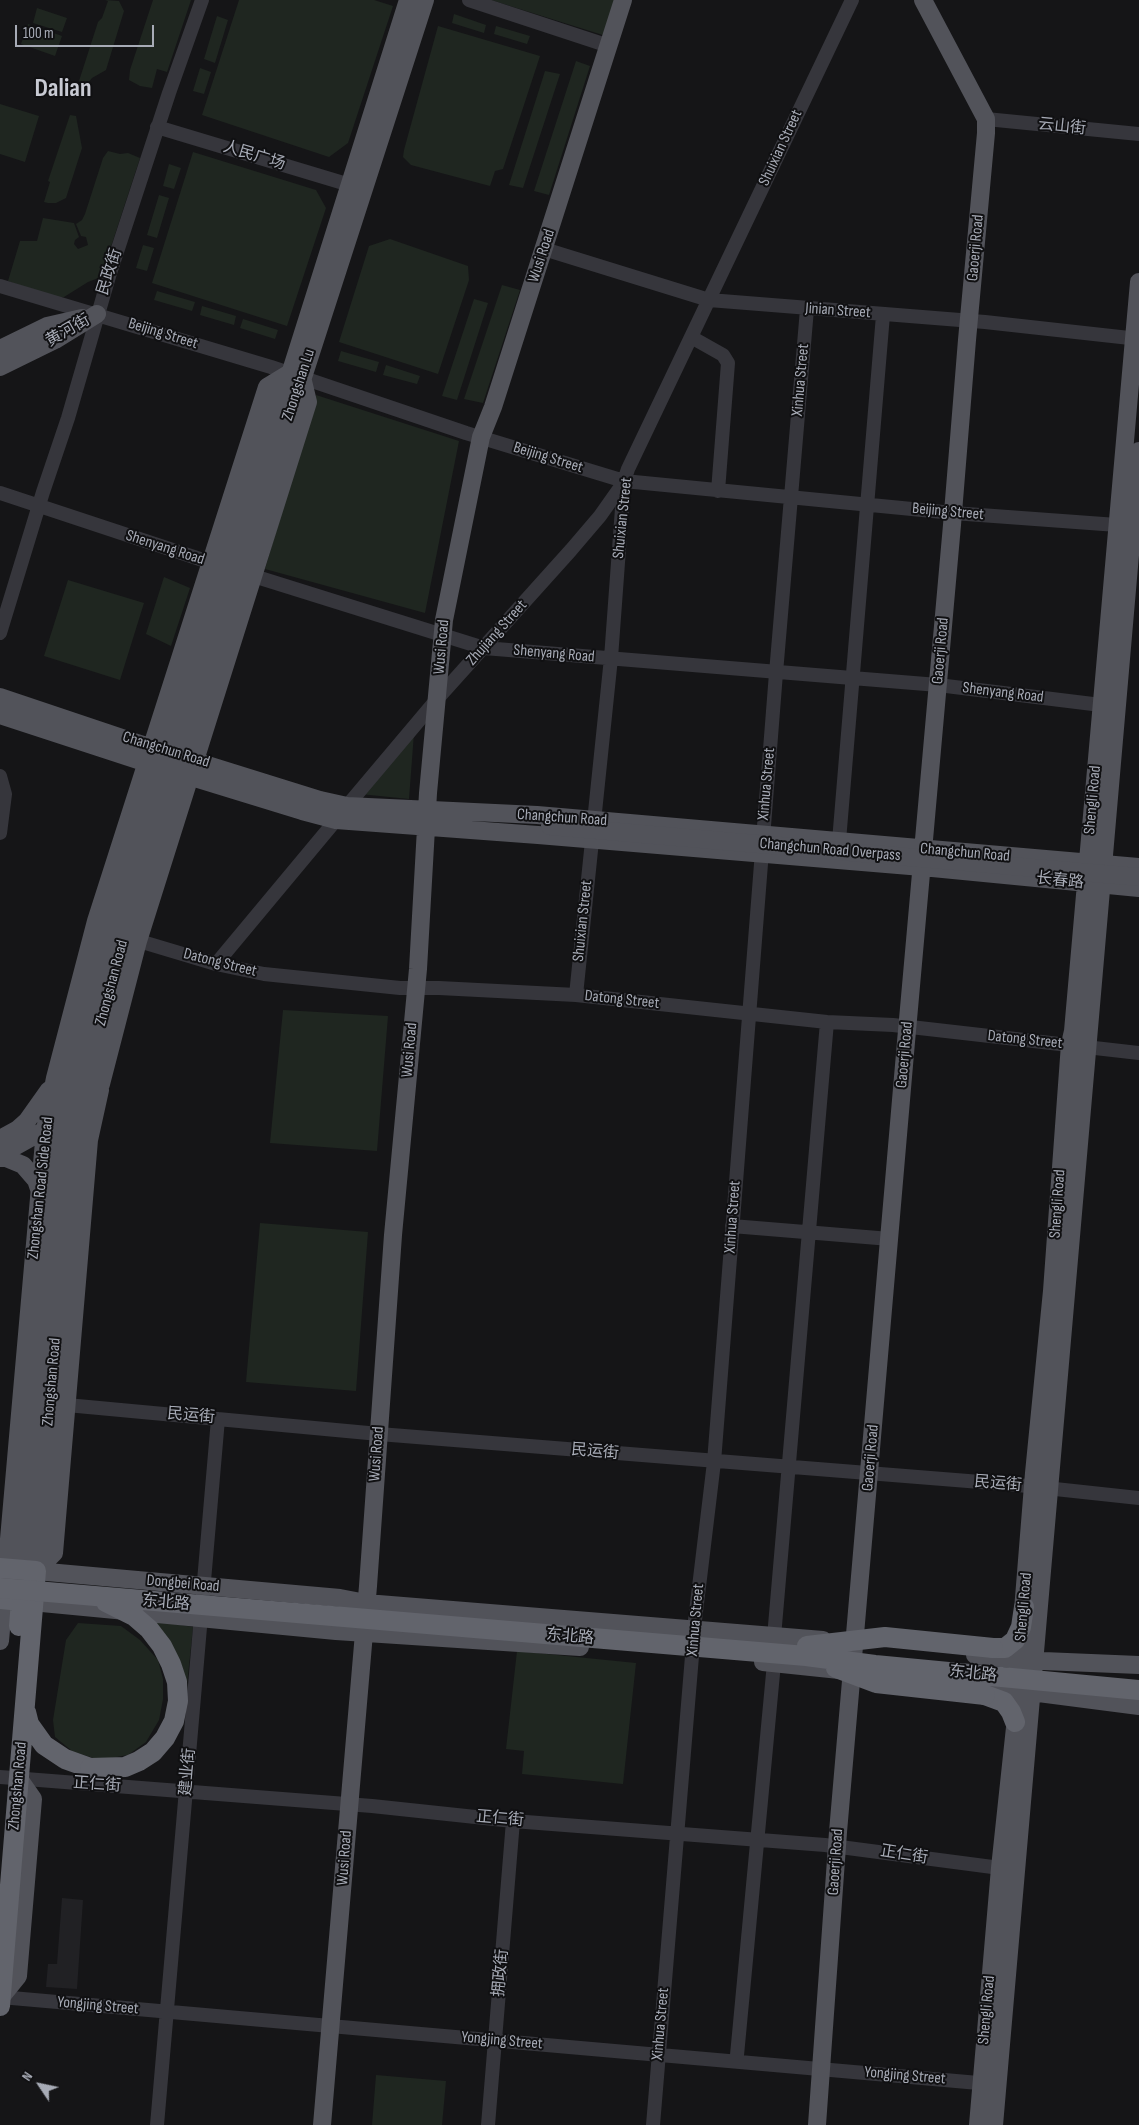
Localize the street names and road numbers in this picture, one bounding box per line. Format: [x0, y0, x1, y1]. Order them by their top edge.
street label: Shuixian Street [755, 107, 807, 189]
street label: 云山街 [1037, 115, 1087, 139]
street label: 人民广场 [221, 137, 287, 175]
street label: Gaoerji Road [964, 214, 988, 282]
street label: Wusi Road [524, 227, 560, 285]
street label: 民政街 [93, 246, 127, 298]
street label: Jinian Street [805, 299, 871, 323]
street label: 黄河街 [42, 311, 94, 351]
street label: Beijing Street [126, 314, 200, 354]
street label: Xinhua Street [788, 343, 814, 417]
street label: Zhongshan Lu [278, 347, 320, 423]
street label: Beijing Street [511, 438, 585, 478]
street label: Shuixian Street [609, 476, 637, 560]
street label: Beijing Street [911, 499, 985, 525]
street label: Shenyang Road [123, 526, 207, 570]
street label: Zhujiang Street [463, 596, 531, 670]
street label: Gaoerji Road [929, 617, 953, 685]
street label: Wusi Road [430, 619, 454, 675]
street label: Shenyang Road [513, 641, 595, 667]
street label: Shenyang Road [961, 679, 1045, 707]
street label: Changchun Road [120, 728, 212, 772]
street label: Xinhua Street [754, 747, 780, 821]
street label: Shengli Road [1080, 765, 1106, 835]
street label: Changchun Road [516, 805, 608, 831]
street label: Changchun Road Overpass [759, 834, 901, 866]
street label: Changchun Road [919, 840, 1011, 866]
street label: 长春路 [1035, 869, 1085, 893]
street label: Shuixian Street [569, 879, 597, 963]
street label: Zhongshan Road [91, 938, 133, 1028]
street label: Datong Street [181, 945, 259, 981]
street label: Datong Street [584, 987, 660, 1013]
street label: Gaoerji Road [893, 1021, 917, 1089]
street label: Wusi Road [398, 1022, 422, 1078]
street label: Datong Street [987, 1027, 1063, 1053]
street label: Zhongshan Road Side Road [24, 1116, 58, 1260]
street label: Shengli Road [1046, 1169, 1070, 1239]
street label: Xinhua Street [721, 1180, 745, 1254]
street label: Zhongshan Road [39, 1337, 65, 1427]
street label: 民运街 [166, 1404, 216, 1428]
street label: Gaoerji Road [859, 1424, 883, 1492]
street label: Wusi Road [366, 1426, 388, 1482]
street label: 民运街 [570, 1440, 620, 1464]
street label: 民运街 [973, 1472, 1023, 1496]
street label: Dongbei Road [146, 1571, 220, 1597]
street label: Shengli Road [1011, 1572, 1037, 1642]
street label: Xinhua Street [683, 1583, 709, 1657]
street label: 东北路 [141, 1591, 191, 1615]
street label: 东北路 [545, 1625, 595, 1649]
street label: 东北路 [948, 1662, 998, 1686]
street label: Zhongshan Road [5, 1741, 31, 1831]
street label: 建业街 [176, 1747, 200, 1797]
street label: 正仁街 [72, 1774, 122, 1796]
street label: 正仁街 [475, 1807, 525, 1831]
street label: Gaoerji Road [824, 1828, 848, 1896]
street label: Wusi Road [334, 1830, 356, 1886]
street label: 正仁街 [879, 1842, 929, 1868]
street label: 拥政街 [489, 1948, 513, 1998]
street label: Shengli Road [974, 1975, 1000, 2045]
street label: Xinhua Street [648, 1987, 674, 2061]
street label: Yongjing Street [57, 1993, 139, 2019]
street label: Yongjing Street [461, 2028, 543, 2054]
street label: Yongjing Street [864, 2063, 946, 2089]

